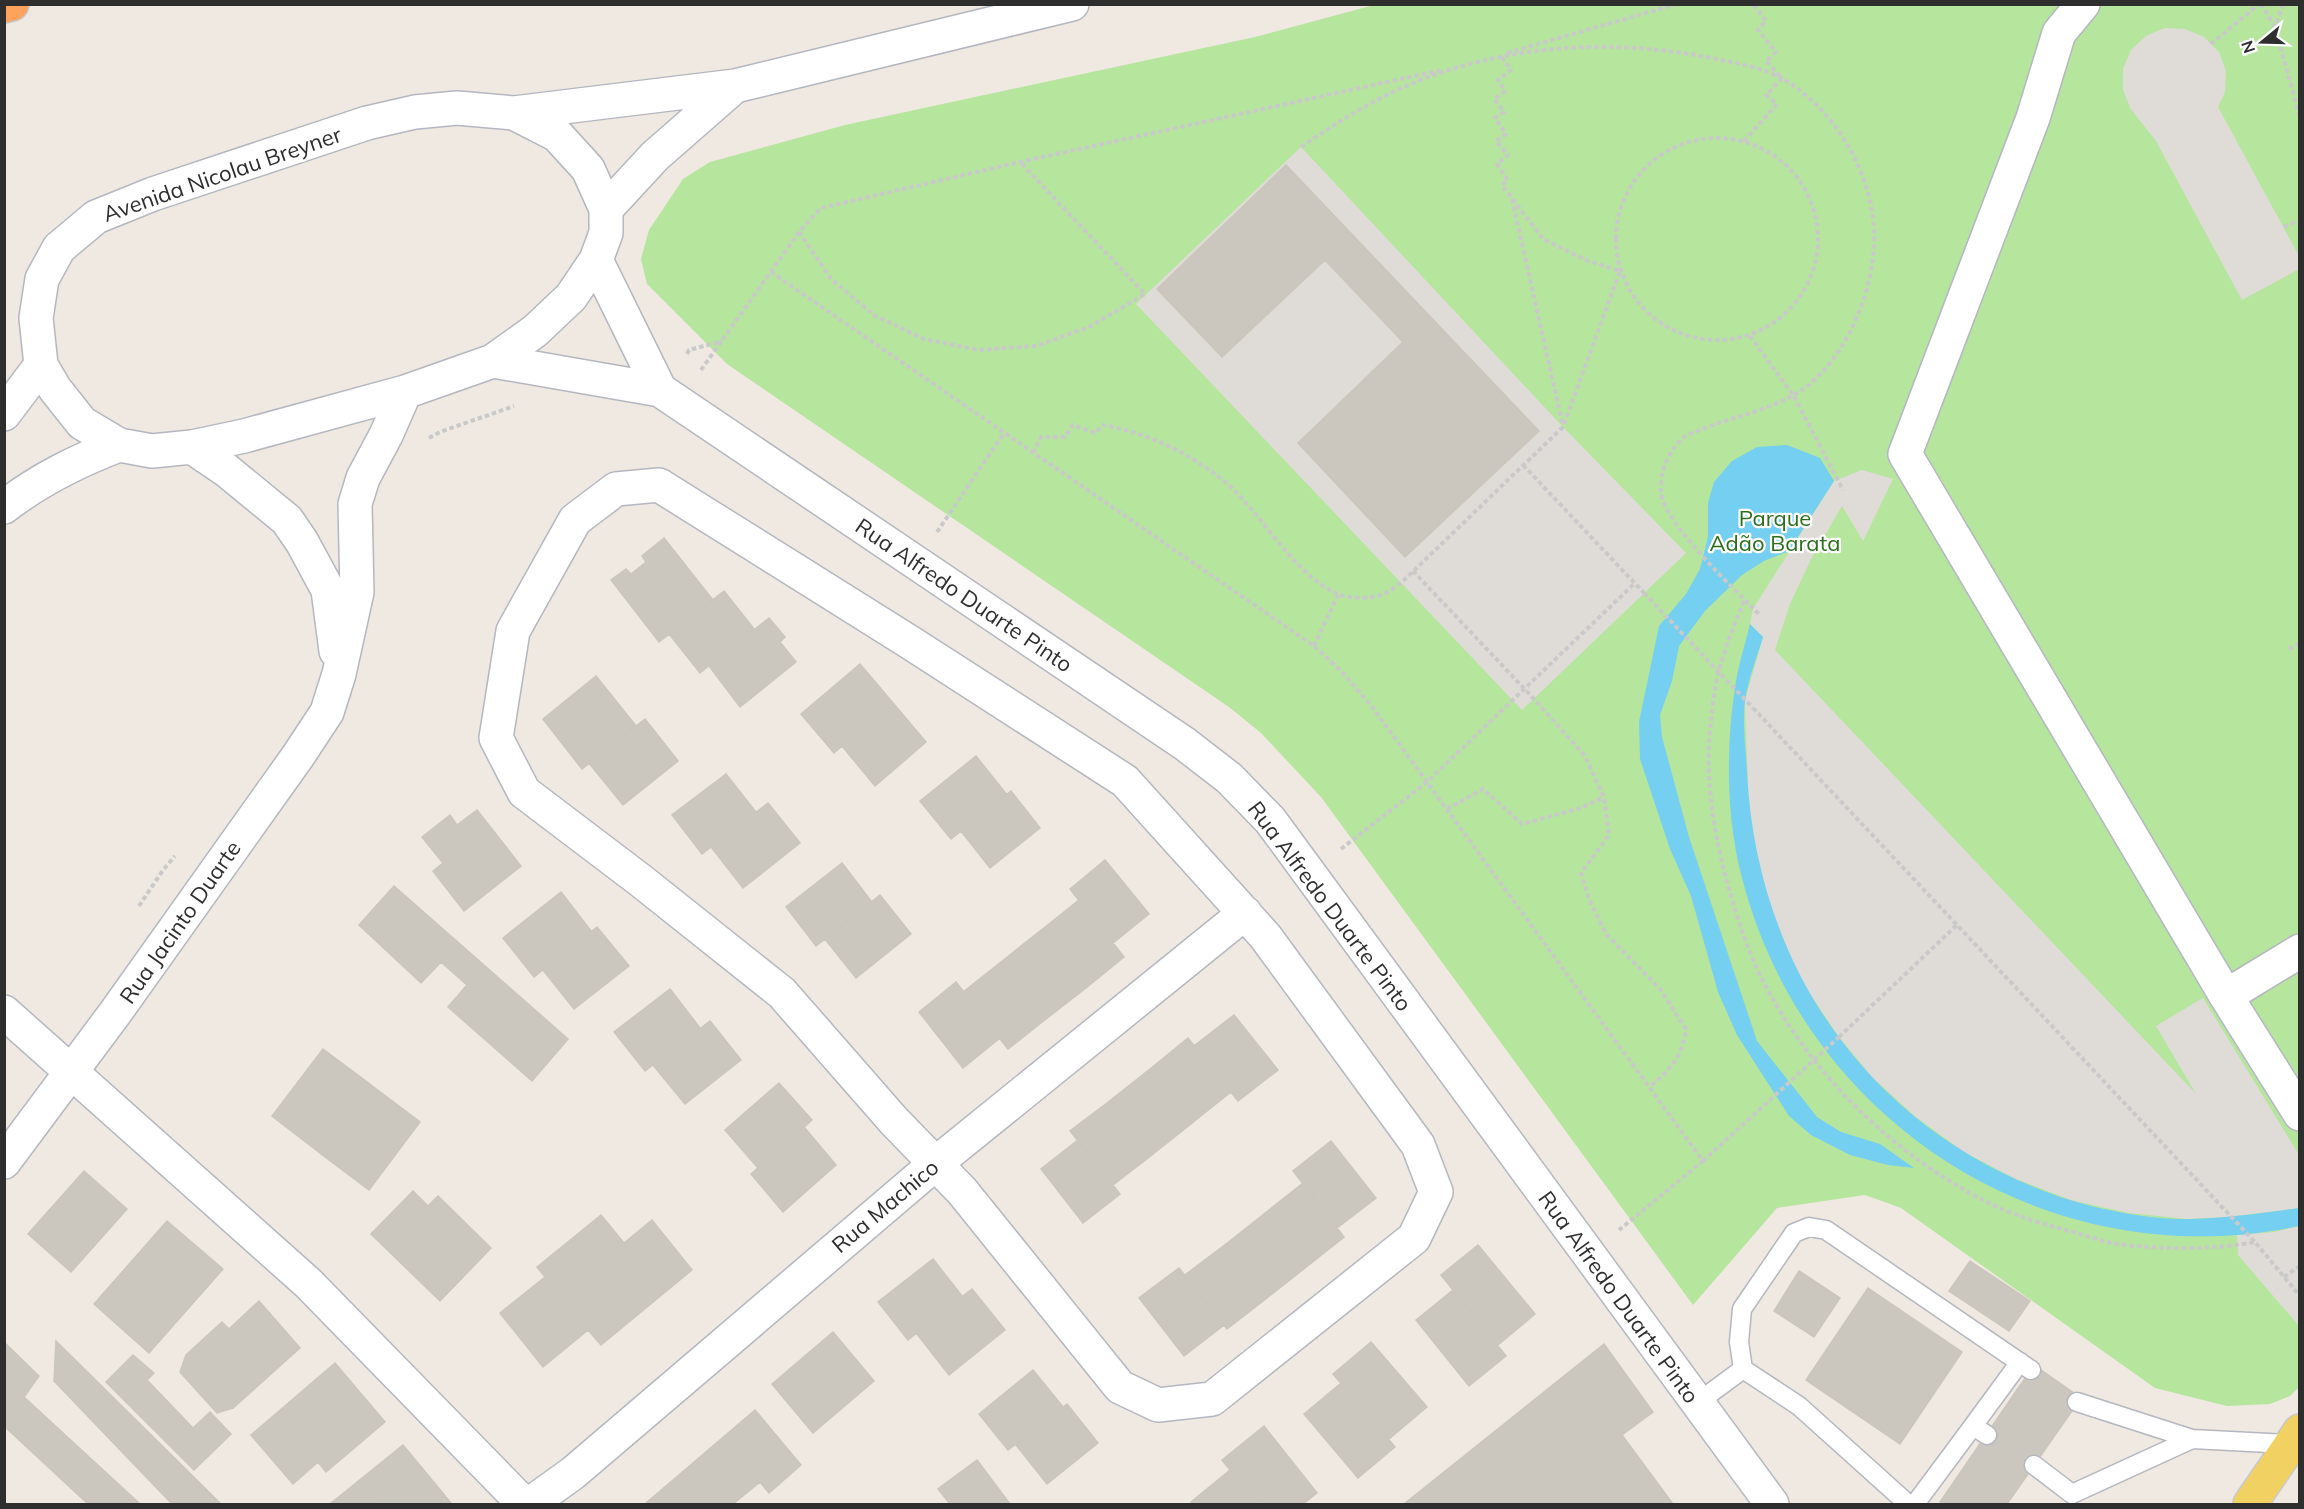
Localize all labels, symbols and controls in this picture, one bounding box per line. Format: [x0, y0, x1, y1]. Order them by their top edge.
north arrow [2232, 12, 2292, 72]
text: N [2236, 38, 2259, 56]
street label: Avenida Nicolau Breyner [99, 120, 345, 228]
park label: Parque Adão Barata [1710, 504, 1840, 557]
street label: Rua Alfredo Duarte Pinto [850, 512, 1078, 678]
street label: Rua Alfredo Duarte Pinto [1242, 795, 1418, 1017]
street label: Rua Jacinto Duarte [113, 835, 247, 1009]
street label: Rua Machico [826, 1153, 944, 1259]
street label: Rua Alfredo Duarte Pinto [1532, 1185, 1706, 1409]

